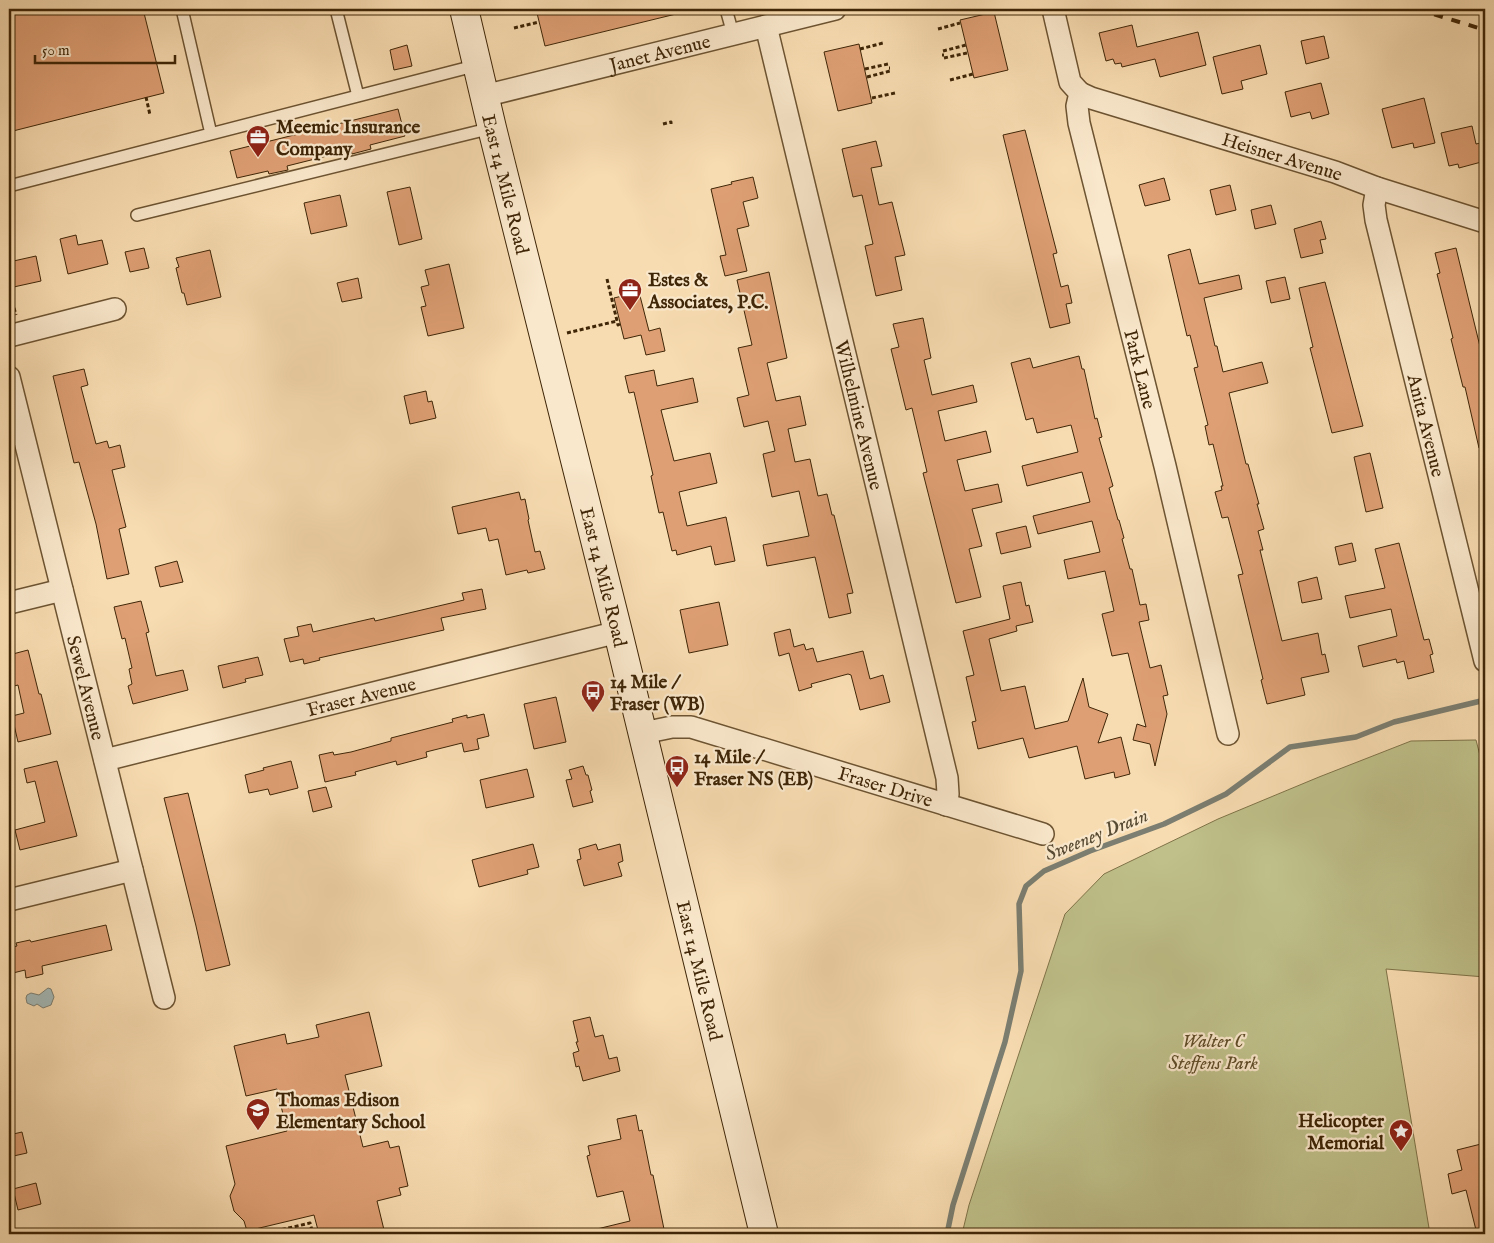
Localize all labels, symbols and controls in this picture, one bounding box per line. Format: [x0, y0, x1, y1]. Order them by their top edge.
street label: Janet Avenue [605, 30, 713, 79]
scale bar [35, 32, 175, 64]
text: 50 m [42, 41, 70, 60]
street label: East 14 Mile Road [475, 112, 533, 258]
place label: Meemic Insurance Company [276, 116, 420, 162]
office icon: Meemic Insurance Company [245, 124, 271, 158]
street label: Heisner Avenue [1219, 128, 1346, 188]
place label: Estes & Associates, P.C. [647, 269, 768, 315]
office icon: Estes & Associates, P.C. [617, 277, 643, 311]
street label: Park Lane [1117, 327, 1160, 412]
street label: Wilhelmine Avenue [828, 338, 887, 493]
street label: Anita Avenue [1400, 371, 1449, 480]
street label: East 14 Mile Road [573, 505, 631, 651]
street label: Sewel Avenue [60, 633, 109, 743]
place label: 14 Mile / Fraser (WB) [610, 671, 705, 717]
street label: Fraser Avenue [305, 673, 419, 723]
bus stop icon: 14 Mile / Fraser (WB) [580, 679, 606, 713]
place label: 14 Mile / Fraser NS (EB) [694, 746, 813, 792]
bus stop icon: 14 Mile / Fraser NS (EB) [664, 754, 690, 788]
street label: Fraser Drive [835, 762, 936, 814]
water label: Sweeney Drain [1041, 803, 1152, 867]
street label: East 14 Mile Road [670, 898, 727, 1044]
park label: Walter C Steffens Park [1168, 1030, 1258, 1076]
place label: Thomas Edison Elementary School [275, 1089, 426, 1135]
school or university icon: Thomas Edison Elementary School [245, 1097, 271, 1131]
place label: Helicopter Memorial [1298, 1110, 1385, 1156]
place icon: Helicopter Memorial [1388, 1118, 1414, 1152]

